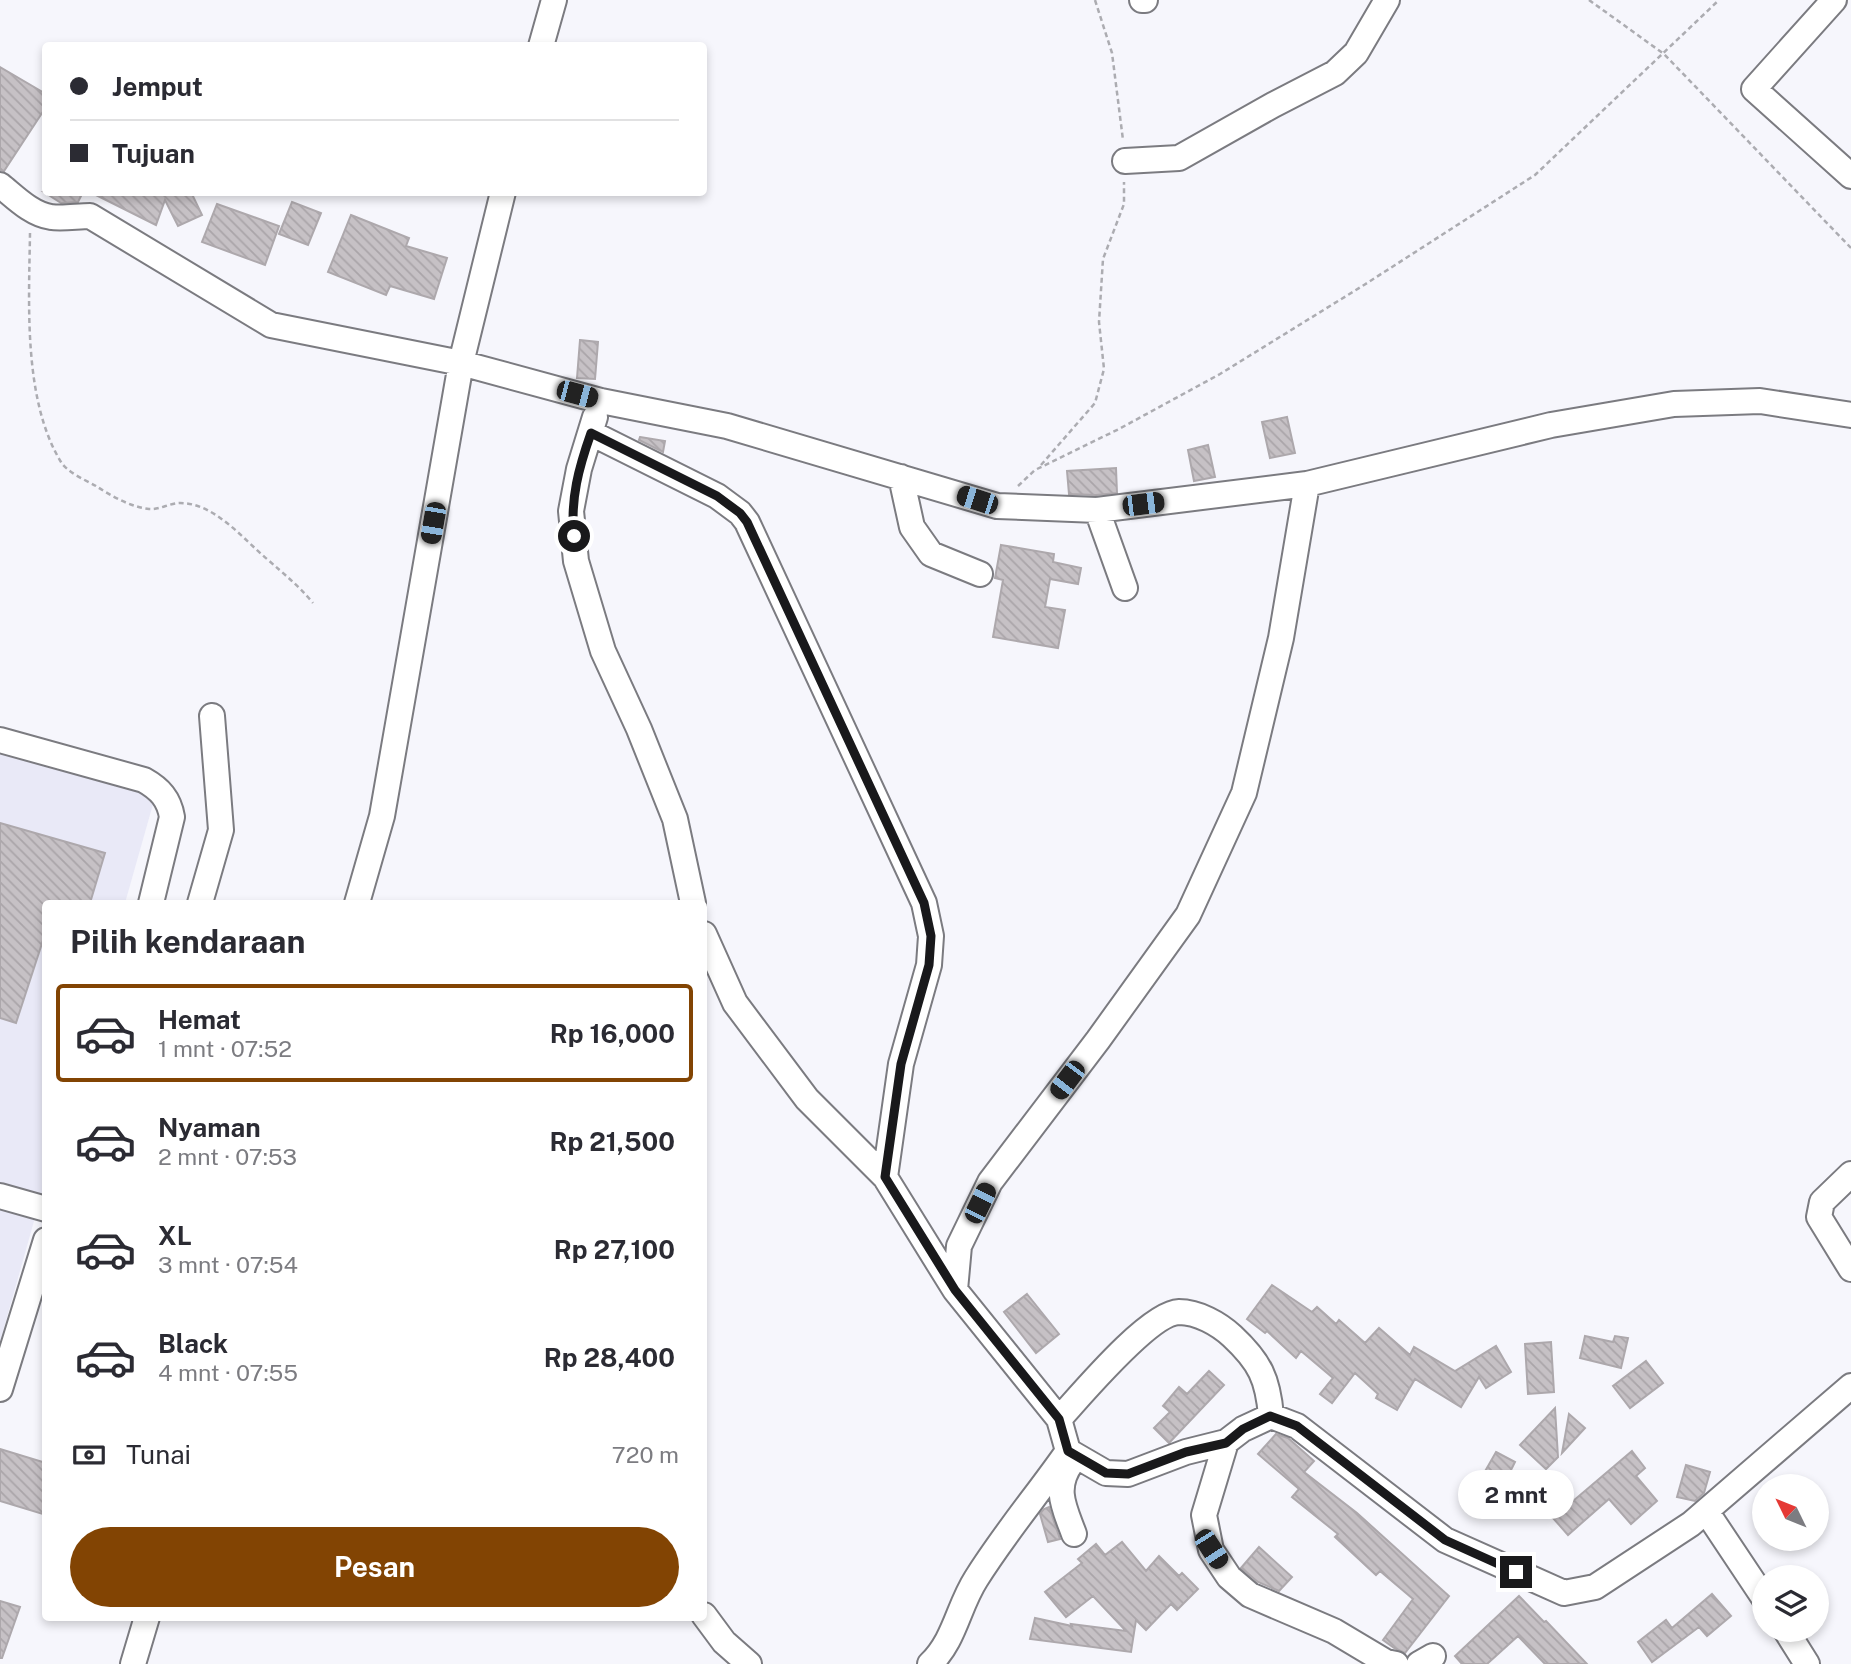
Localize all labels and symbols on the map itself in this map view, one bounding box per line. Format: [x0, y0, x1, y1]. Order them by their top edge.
car [554, 378, 601, 410]
car [954, 484, 1001, 516]
car [1121, 491, 1166, 517]
car [420, 500, 447, 546]
route start [558, 520, 590, 552]
car [1046, 1057, 1089, 1103]
car [962, 1180, 999, 1226]
callout: 2 mnt [1458, 1470, 1574, 1520]
north arrow [1752, 1474, 1829, 1550]
car [1191, 1526, 1232, 1572]
route end [1500, 1556, 1532, 1588]

